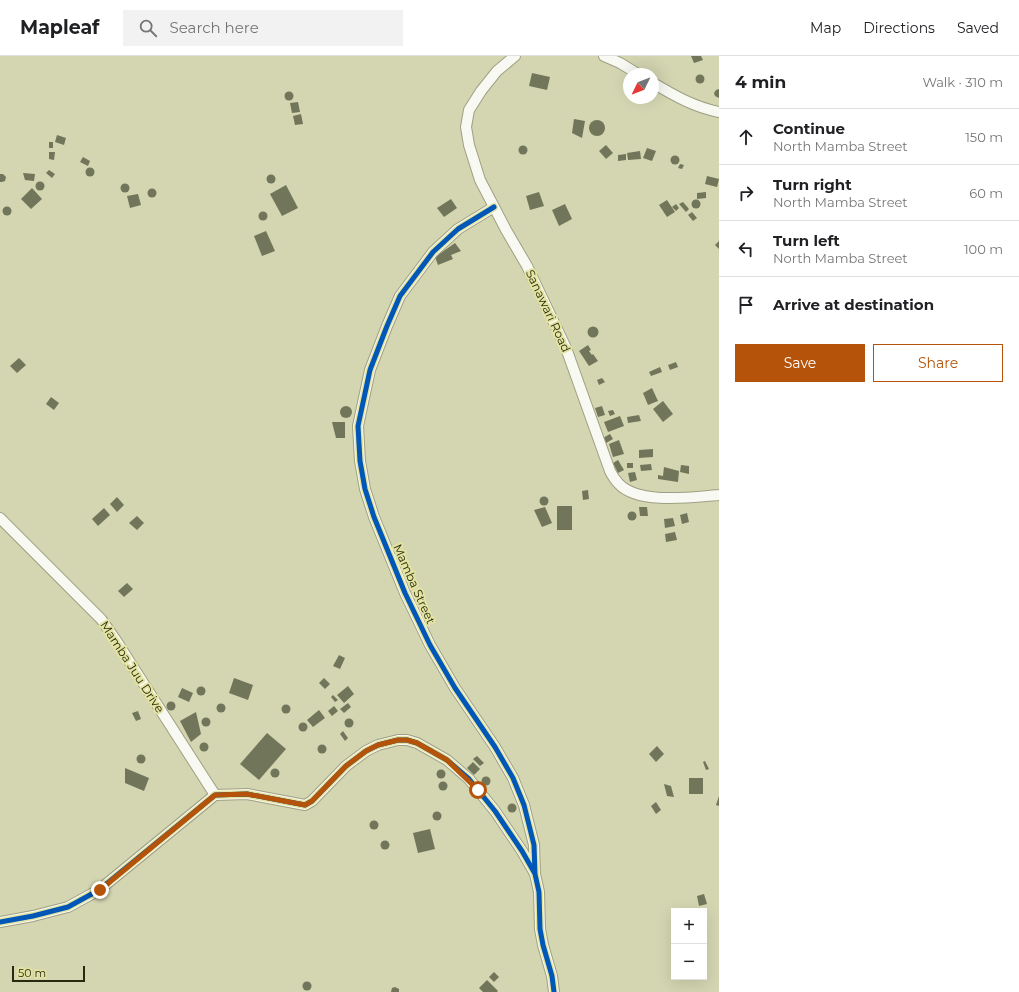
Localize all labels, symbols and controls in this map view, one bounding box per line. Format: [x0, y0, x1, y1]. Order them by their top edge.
search box [123, 10, 403, 46]
text: Mapleaf [20, 16, 99, 39]
icon: search [137, 17, 159, 39]
text: Search here [169, 18, 259, 37]
text: Map [810, 19, 841, 37]
text: Directions [863, 19, 935, 37]
text: Saved [957, 19, 999, 37]
north arrow [623, 68, 659, 104]
text: 4 min [735, 72, 786, 92]
text: Walk · 310 m [922, 74, 1003, 90]
text: Continue [773, 119, 845, 138]
icon: ahead [735, 126, 757, 148]
text: 150 m [965, 129, 1003, 145]
text: North Mamba Street [773, 138, 908, 154]
text: Turn right [773, 175, 852, 194]
icon: right [735, 182, 757, 204]
text: 60 m [969, 185, 1003, 201]
text: North Mamba Street [773, 194, 908, 210]
text: Turn left [773, 231, 840, 250]
icon: left [735, 238, 757, 260]
text: 100 m [964, 241, 1003, 257]
text: North Mamba Street [773, 250, 908, 266]
street label: Sanawari Road [523, 267, 574, 354]
icon: arrive [735, 294, 757, 316]
text: Arrive at destination [773, 295, 934, 314]
button: Save [735, 344, 865, 382]
button: Share [873, 344, 1003, 382]
street label: Mamba Street [390, 542, 439, 626]
street label: Mamba Juu Drive [97, 618, 168, 715]
route start [469, 781, 487, 799]
route end [91, 881, 109, 899]
map controls [671, 908, 707, 980]
button: + [671, 908, 707, 944]
button: − [671, 944, 707, 980]
scale bar [12, 964, 85, 983]
text: 50 m [18, 966, 46, 980]

